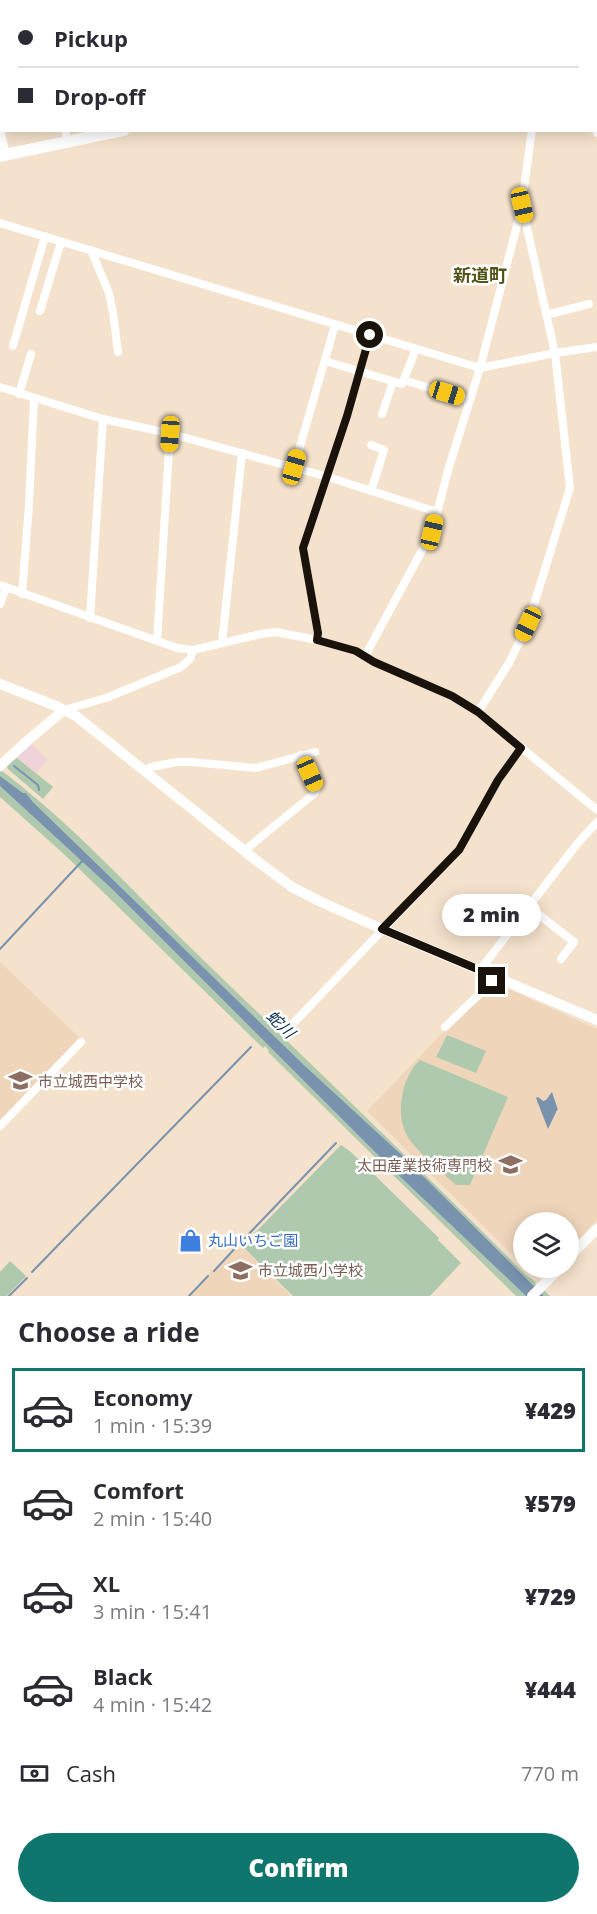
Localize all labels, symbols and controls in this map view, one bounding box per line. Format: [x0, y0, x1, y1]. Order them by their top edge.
text: Pickup [54, 23, 128, 53]
text: Drop-off [54, 81, 146, 111]
car [509, 185, 535, 225]
district label: 新道町 [453, 263, 507, 287]
route start [356, 321, 383, 348]
car [427, 379, 467, 407]
car [160, 415, 180, 453]
car [280, 447, 308, 487]
car [419, 512, 445, 552]
car [512, 604, 544, 644]
car [294, 754, 326, 794]
callout: 2 min [442, 894, 542, 936]
text: 2 min [463, 901, 520, 928]
route end [478, 967, 505, 994]
water label: 蛇川 [262, 1005, 302, 1044]
school or university icon: 市立城西中学校 [7, 1068, 33, 1094]
place label: 市立城西中学校 [38, 1071, 143, 1091]
school or university icon: 太田産業技術専門校 [497, 1152, 523, 1178]
place label: 太田産業技術専門校 [357, 1155, 492, 1175]
map controls [513, 1212, 579, 1278]
button: layers [513, 1212, 579, 1278]
shop icon: 丸山いちご園 [177, 1227, 203, 1253]
place label: 丸山いちご園 [208, 1230, 298, 1250]
school or university icon: 市立城西小学校 [227, 1257, 253, 1283]
place label: 市立城西小学校 [258, 1260, 363, 1280]
text: Choose a ride [18, 1313, 200, 1350]
text: Economy [93, 1382, 192, 1412]
icon: car [21, 1383, 75, 1437]
text: ¥429 [524, 1395, 576, 1425]
text: 1 min · 15:39 [93, 1412, 212, 1439]
text: Comfort [93, 1475, 184, 1505]
icon: car [21, 1476, 75, 1530]
text: ¥579 [524, 1488, 576, 1518]
text: 2 min · 15:40 [93, 1505, 212, 1532]
text: XL [93, 1568, 120, 1598]
icon: car [21, 1569, 75, 1623]
text: ¥729 [524, 1581, 576, 1611]
text: 3 min · 15:41 [93, 1598, 212, 1625]
text: Black [93, 1661, 153, 1691]
icon: car [21, 1662, 75, 1716]
text: ¥444 [524, 1674, 576, 1704]
text: 4 min · 15:42 [93, 1691, 212, 1718]
icon: cash [18, 1757, 51, 1790]
text: Cash [66, 1758, 116, 1788]
text: 770 m [521, 1760, 579, 1787]
button: Confirm [18, 1833, 579, 1902]

